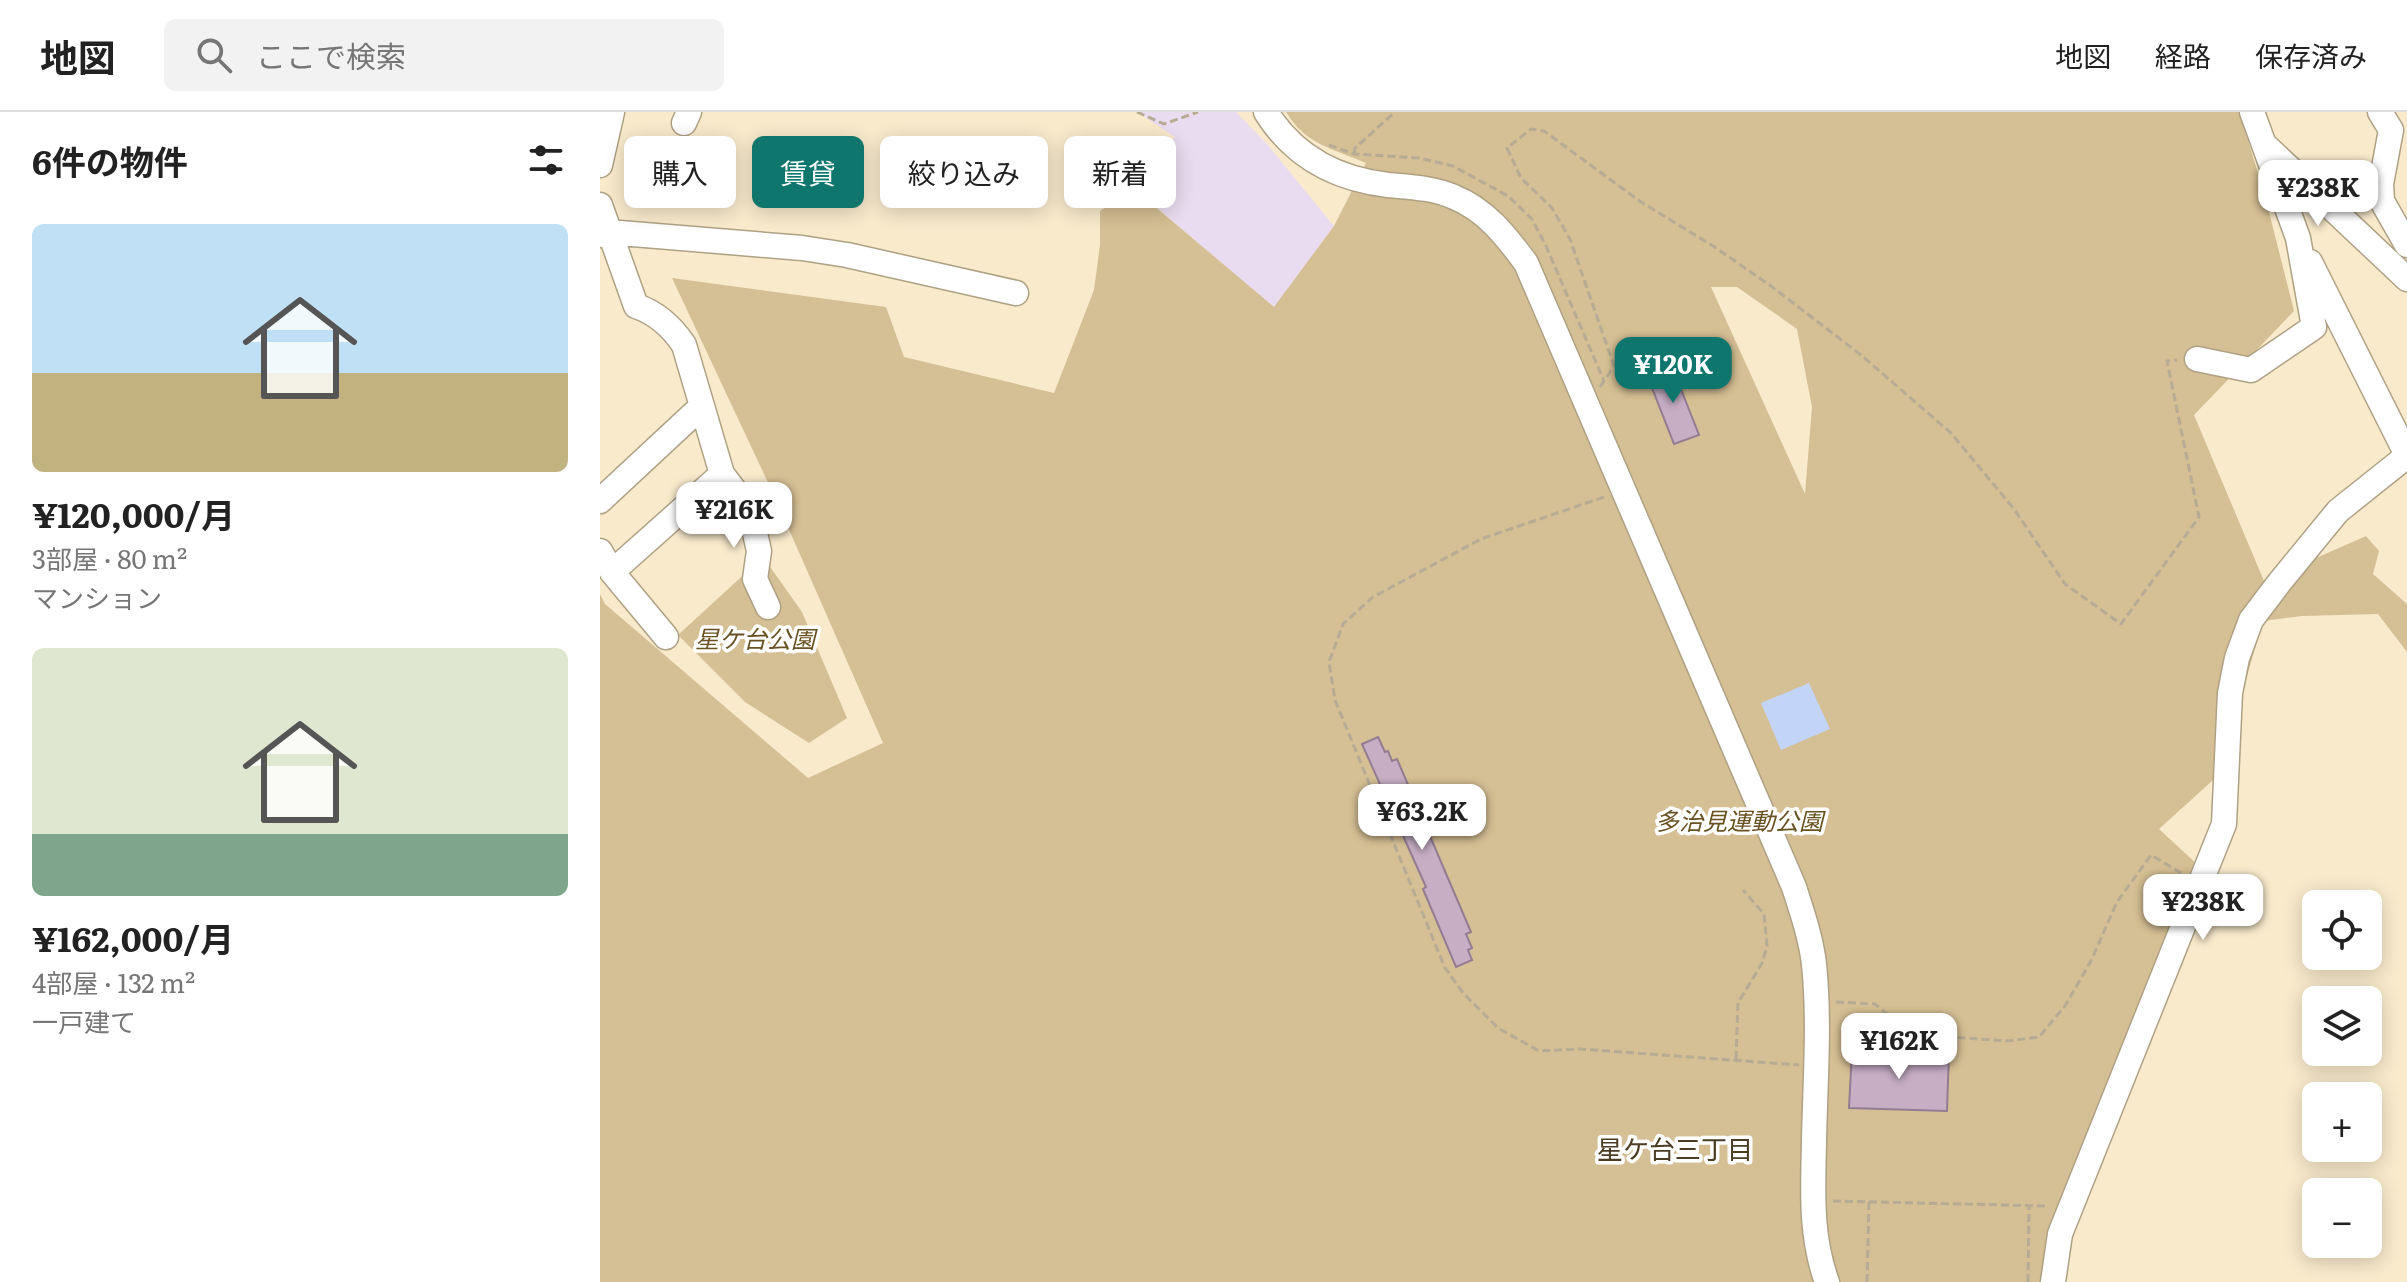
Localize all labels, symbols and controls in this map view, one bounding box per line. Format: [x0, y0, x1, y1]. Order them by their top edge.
search box [164, 19, 724, 91]
text: 地図 [40, 27, 116, 84]
icon: search [192, 33, 236, 77]
text: ここで検索 [256, 33, 406, 77]
text: 地図 [2055, 34, 2111, 76]
text: 経路 [2155, 34, 2211, 76]
text: 保存済み [2255, 34, 2367, 76]
text: 6件の物件 [32, 135, 188, 185]
chip: 購入 [624, 136, 736, 208]
chip: 賃貸 [752, 136, 864, 208]
chip: 絞り込み [880, 136, 1048, 208]
chip: 新着 [1064, 136, 1176, 208]
icon: filters [524, 138, 568, 182]
pin: ¥238K [2262, 160, 2374, 228]
text: ¥238K [2276, 166, 2360, 205]
icon: home [228, 276, 372, 420]
pin: ¥120K [1617, 337, 1729, 405]
text: ¥120K [1633, 343, 1713, 382]
pin: ¥216K [678, 482, 790, 550]
text: ¥120,000/月 [32, 488, 235, 538]
text: ¥216K [694, 488, 774, 527]
text: 3部屋 · 80 m² [32, 538, 187, 577]
text: マンション [32, 577, 162, 616]
park label: 星ケ台公園 [695, 620, 818, 655]
icon: home [228, 700, 372, 844]
pin: ¥63.2K [1357, 784, 1487, 852]
text: ¥63.2K [1376, 790, 1468, 829]
park label: 多治見運動公園 [1655, 802, 1826, 837]
pin: ¥238K [2147, 874, 2259, 942]
text: ¥238K [2161, 880, 2245, 919]
map controls [2302, 890, 2382, 1258]
button: locate [2302, 890, 2382, 970]
text: ¥162,000/月 [32, 912, 234, 962]
text: 4部屋 · 132 m² [32, 962, 195, 1001]
button: layers [2302, 986, 2382, 1066]
text: 一戸建て [32, 1001, 136, 1040]
pin: ¥162K [1843, 1013, 1955, 1081]
text: ¥162K [1859, 1019, 1939, 1058]
button: + [2302, 1082, 2382, 1162]
district label: 星ケ台三丁目 [1597, 1128, 1753, 1167]
button: − [2302, 1178, 2382, 1258]

